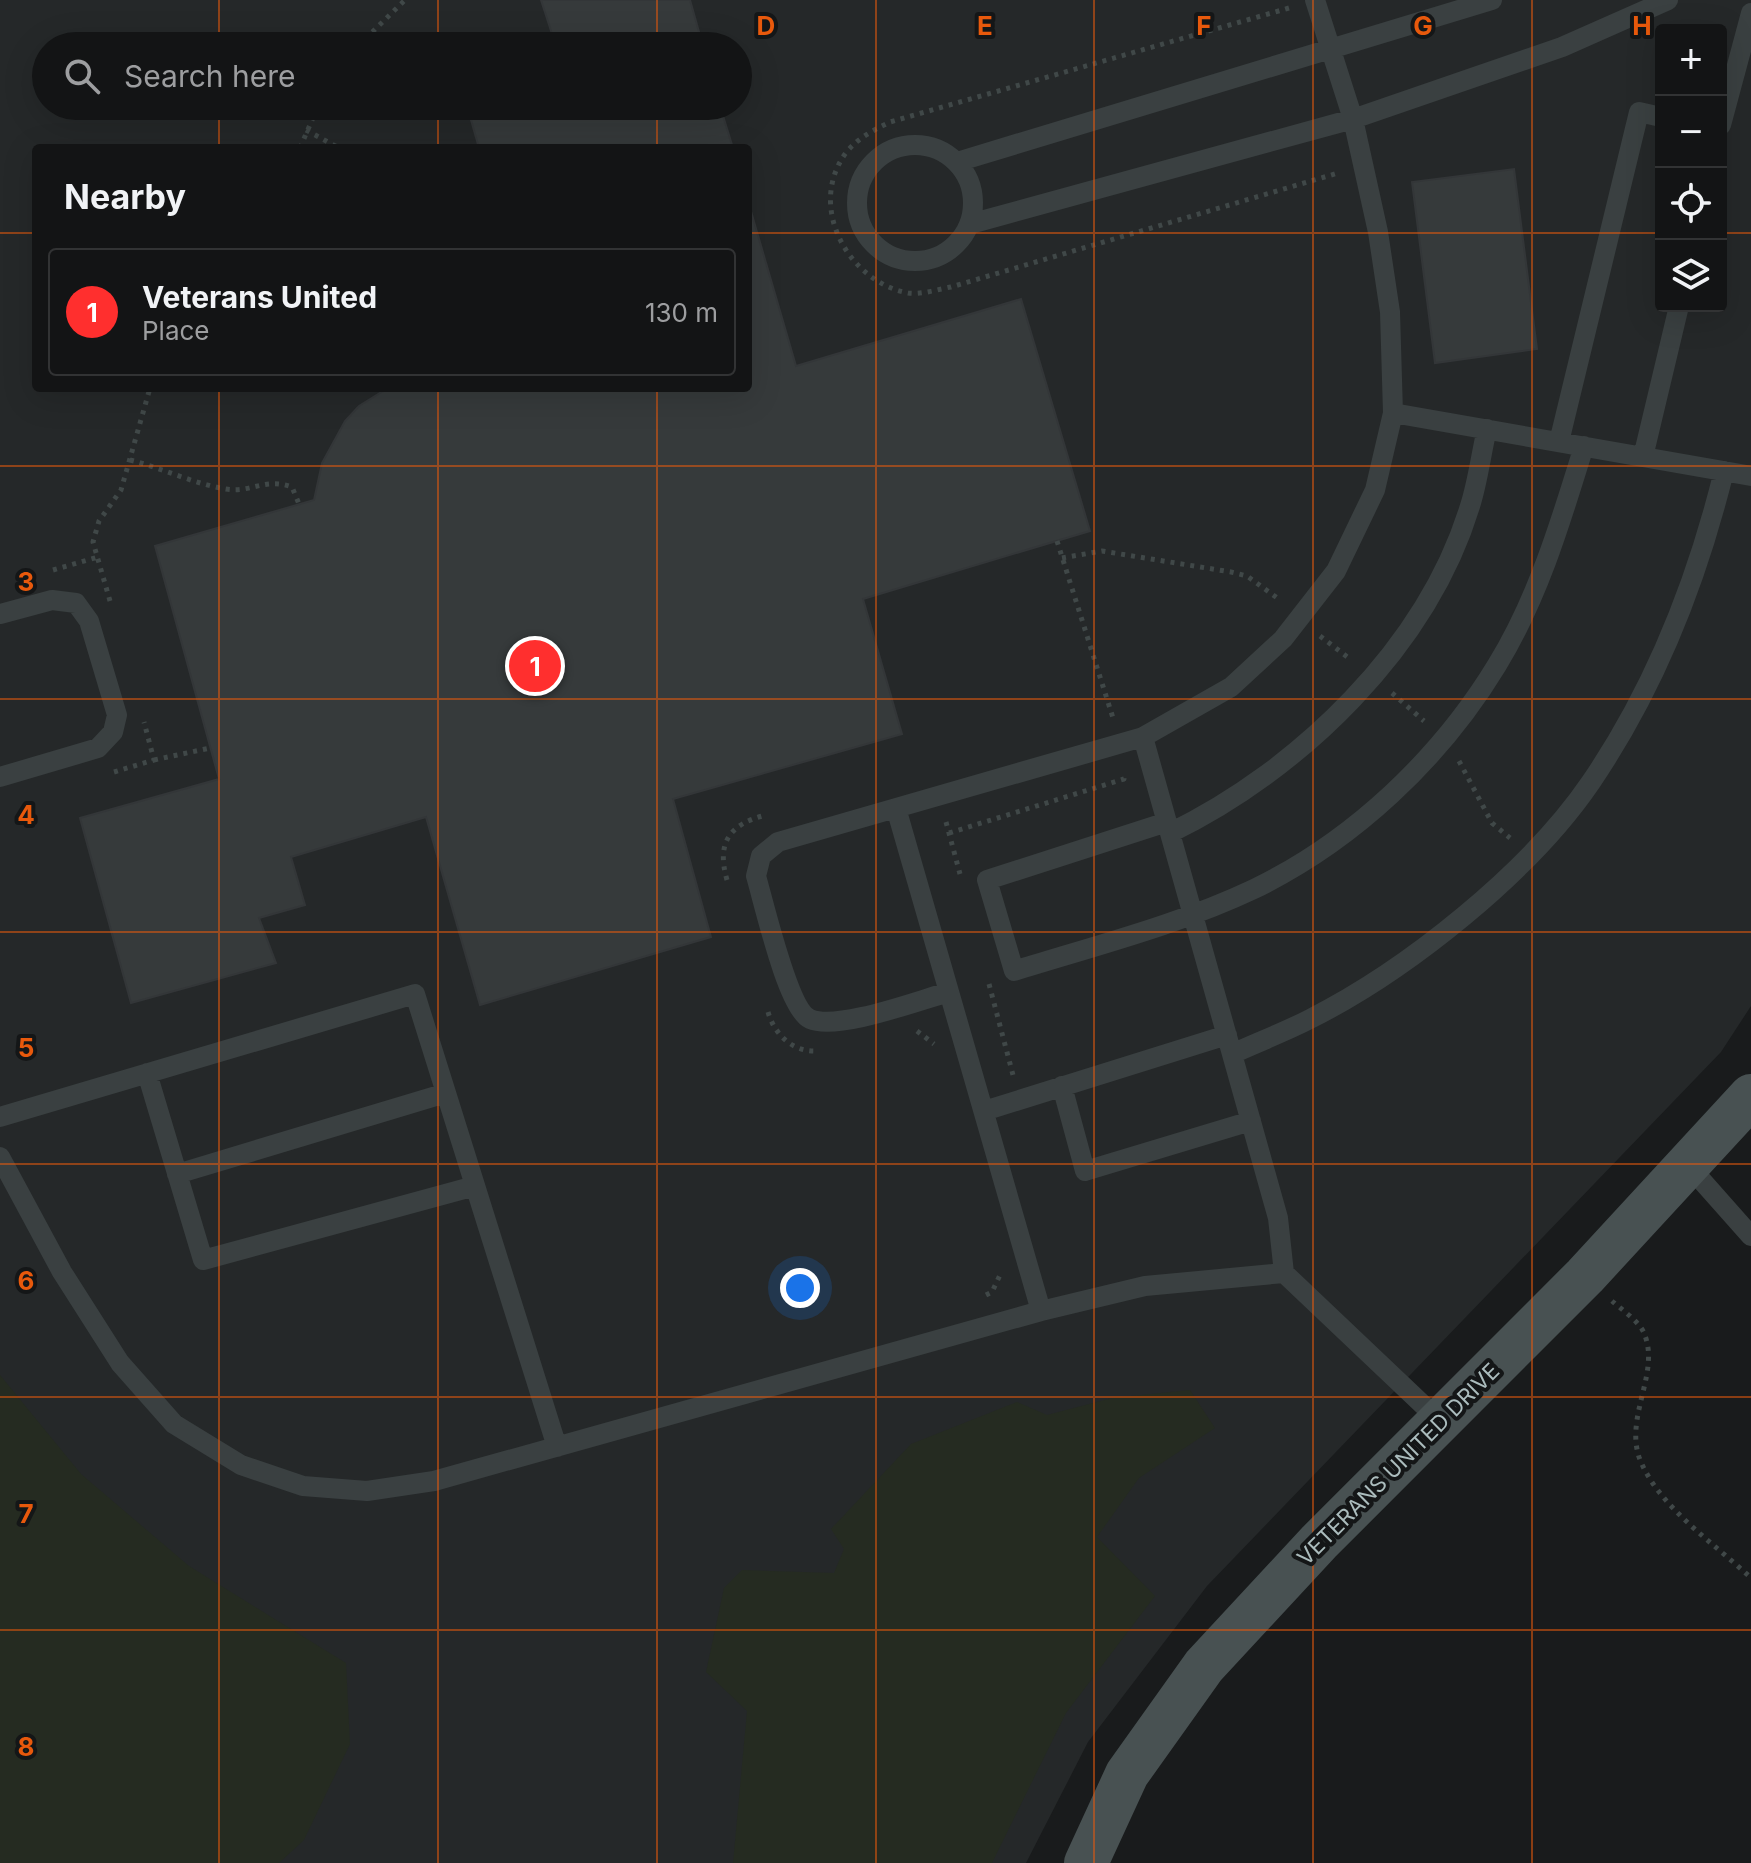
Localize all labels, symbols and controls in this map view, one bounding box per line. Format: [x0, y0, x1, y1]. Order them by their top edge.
text: D [757, 10, 775, 41]
text: E [977, 10, 993, 41]
text: F [1196, 10, 1212, 41]
text: G [1413, 10, 1433, 41]
text: H [1632, 10, 1652, 41]
map controls [1655, 24, 1727, 312]
button: + [1655, 24, 1727, 96]
search box [32, 32, 752, 120]
icon: search [60, 54, 104, 98]
text: Search here [124, 58, 296, 94]
button: − [1655, 96, 1727, 168]
button: locate [1655, 168, 1727, 240]
text: Nearby [64, 176, 186, 217]
button: layers [1655, 240, 1727, 312]
text: Veterans United [142, 279, 377, 315]
text: 1 [86, 297, 98, 328]
text: 130 m [645, 297, 718, 328]
text: Place [142, 315, 210, 346]
text: 3 [18, 566, 34, 597]
pin: 1 [509, 636, 561, 696]
text: 4 [17, 799, 35, 830]
text: 5 [18, 1032, 34, 1063]
text: 6 [18, 1265, 34, 1296]
your location [780, 1268, 820, 1308]
street label: VETERANS UNITED DRIVE [1292, 1358, 1504, 1570]
text: 7 [18, 1498, 34, 1529]
text: 8 [18, 1731, 34, 1762]

